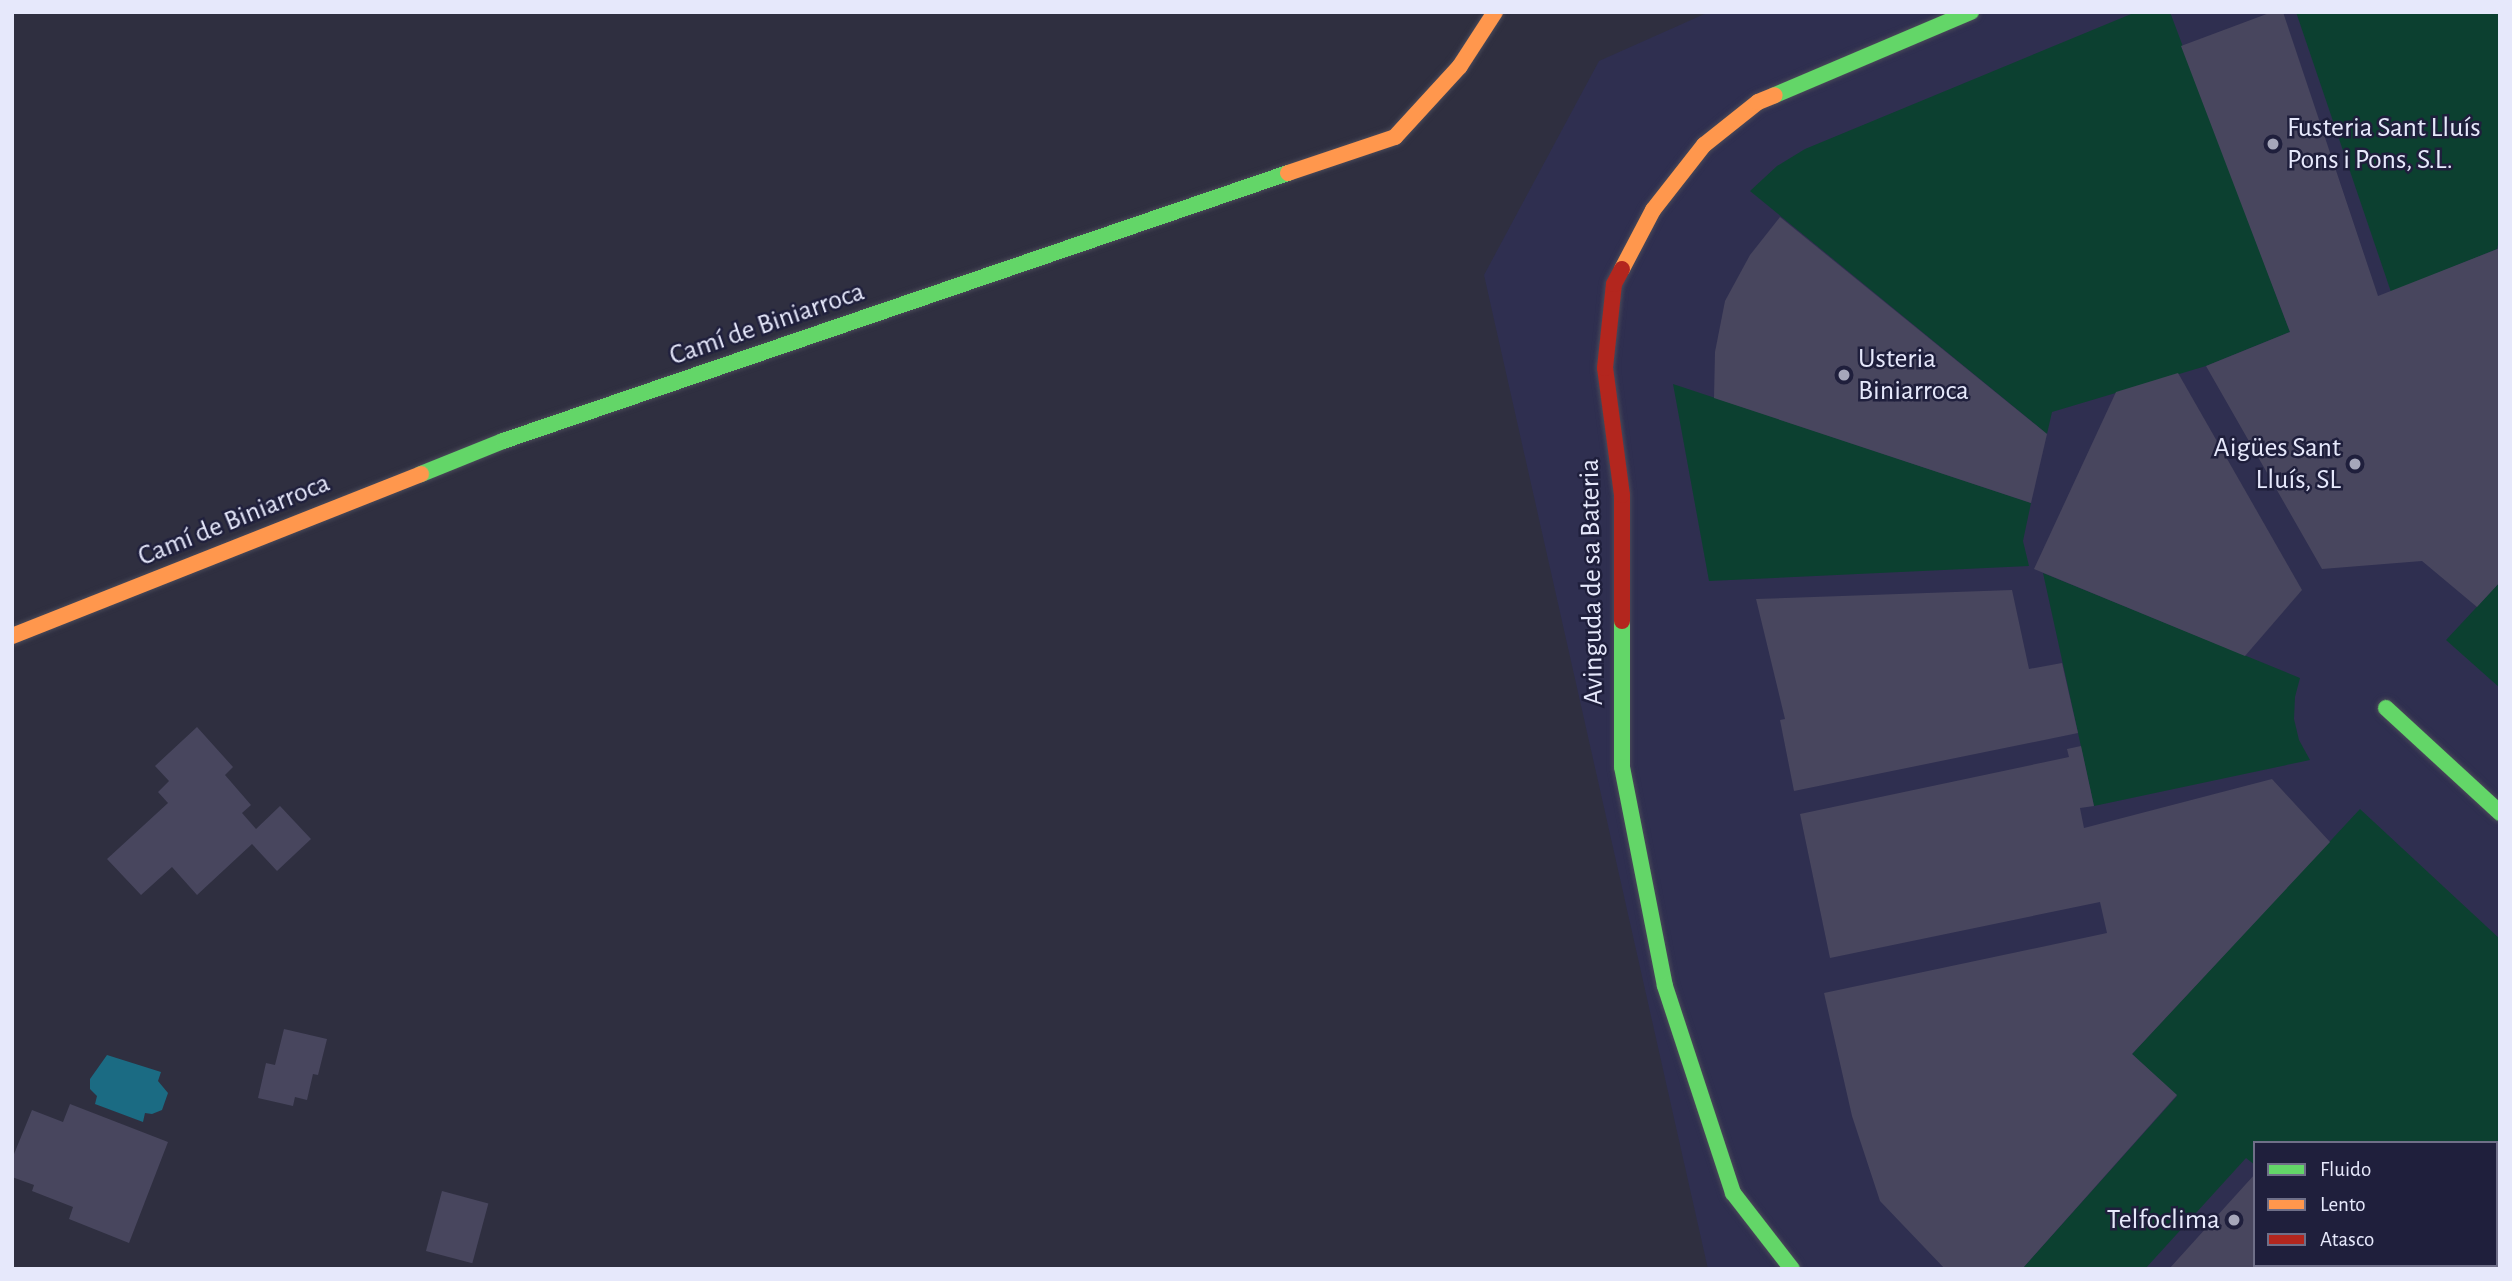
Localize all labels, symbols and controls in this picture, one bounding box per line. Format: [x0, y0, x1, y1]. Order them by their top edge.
place label: Fusteria Sant Lluís Pons i Pons, S.L. [2287, 111, 2481, 177]
marker: Fusteria Sant Lluís Pons i Pons, S.L. [2265, 136, 2281, 152]
street label: Camí de Biniarroca [665, 275, 869, 373]
place label: Usteria Biniarroca [1858, 342, 1969, 408]
marker: Usteria Biniarroca [1836, 367, 1852, 383]
place label: Aigües Sant Lluís, SL [2214, 431, 2341, 497]
marker: Aigües Sant Lluís, SL [2347, 456, 2363, 472]
street label: Avinguda de sa Bateria [1573, 458, 1611, 706]
street label: Camí de Biniarroca [133, 466, 335, 574]
legend [2253, 1141, 2498, 1267]
text: Fluido [2320, 1159, 2371, 1180]
text: Lento [2320, 1194, 2366, 1215]
place label: Telfoclima [2107, 1203, 2220, 1237]
marker: Telfoclima [2226, 1212, 2242, 1228]
text: Atasco [2320, 1229, 2374, 1250]

